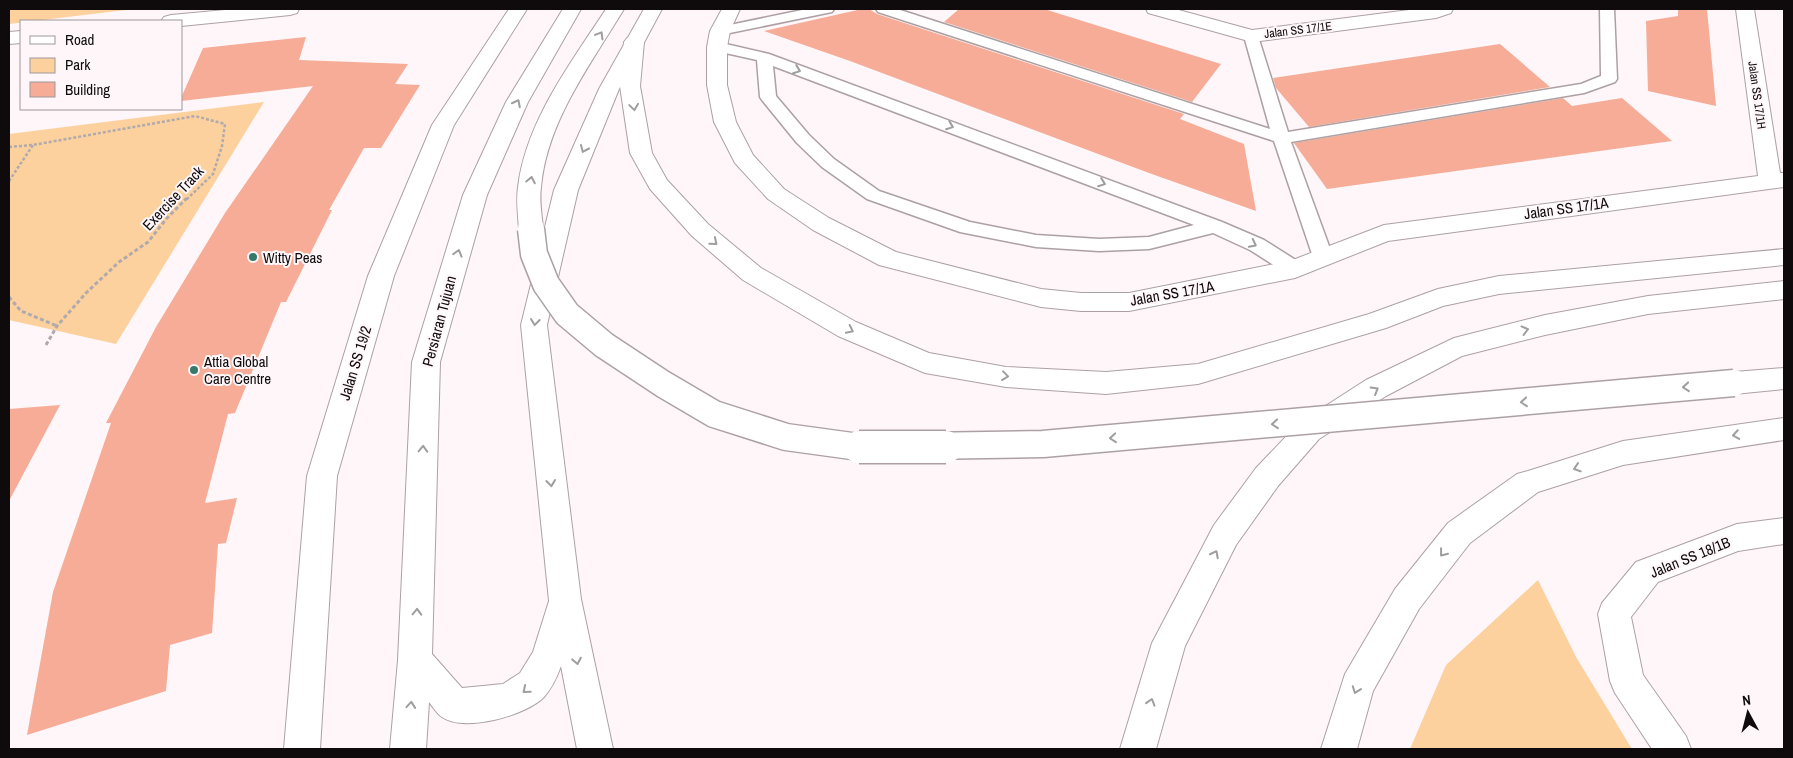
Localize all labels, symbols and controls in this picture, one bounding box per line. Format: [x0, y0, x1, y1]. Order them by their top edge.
street label: Jalan SS 17/1E [1263, 18, 1333, 42]
legend [20, 20, 182, 110]
text: Road [65, 29, 94, 50]
one-way arrow [593, 31, 603, 40]
text: Park [65, 54, 91, 75]
street label: Jalan SS 17/1H [1744, 60, 1770, 130]
one-way arrow [793, 64, 801, 74]
text: Building [65, 79, 110, 100]
one-way arrow [511, 99, 521, 108]
one-way arrow [628, 103, 638, 112]
one-way arrow [945, 121, 953, 131]
one-way arrow [579, 144, 590, 153]
street label: Exercise Track [138, 160, 209, 235]
one-way arrow [525, 176, 535, 185]
one-way arrow [1097, 177, 1106, 188]
street label: Jalan SS 17/1A [1523, 192, 1610, 224]
one-way arrow [709, 236, 718, 245]
one-way arrow [1247, 238, 1256, 248]
place label: Witty Peas [263, 247, 322, 268]
one-way arrow [452, 250, 462, 258]
marker: Witty Peas [247, 251, 259, 263]
street label: Persiaran Tujuan [417, 273, 461, 369]
street label: Jalan SS 17/1A [1128, 275, 1216, 311]
one-way arrow [530, 318, 541, 326]
street label: Jalan SS 19/2 [334, 323, 376, 403]
one-way arrow [845, 324, 854, 334]
one-way arrow [1520, 326, 1528, 336]
place label: Attia Global Care Centre [203, 351, 271, 389]
marker: Attia Global Care Centre [188, 364, 200, 376]
one-way arrow [1001, 370, 1009, 381]
one-way arrow [1682, 381, 1690, 392]
one-way arrow [1369, 386, 1378, 396]
one-way arrow [1520, 396, 1528, 407]
one-way arrow [1271, 418, 1279, 429]
one-way arrow [1732, 430, 1740, 440]
one-way arrow [1109, 432, 1117, 443]
one-way arrow [417, 445, 428, 453]
one-way arrow [1573, 462, 1582, 472]
one-way arrow [546, 479, 557, 487]
street label: Jalan SS 18/1B [1647, 531, 1733, 583]
one-way arrow [1440, 548, 1449, 557]
one-way arrow [1209, 550, 1219, 559]
one-way arrow [411, 608, 422, 616]
one-way arrow [571, 657, 582, 665]
one-way arrow [523, 684, 532, 693]
one-way arrow [1352, 685, 1362, 694]
north arrow [1723, 688, 1773, 738]
text: N [1741, 691, 1752, 710]
one-way arrow [1146, 699, 1156, 707]
one-way arrow [405, 701, 416, 709]

